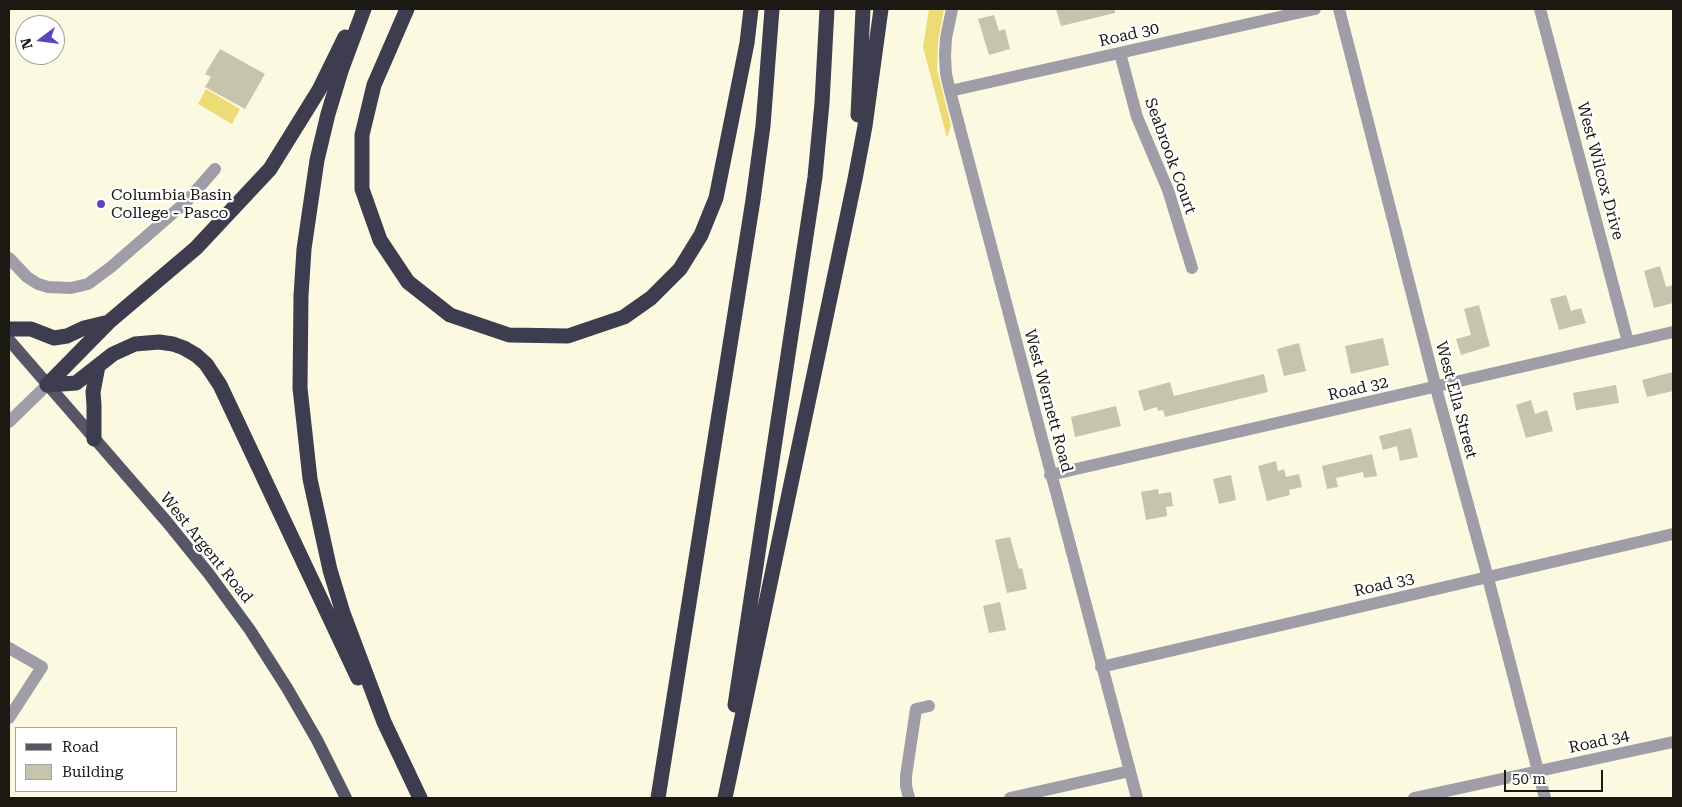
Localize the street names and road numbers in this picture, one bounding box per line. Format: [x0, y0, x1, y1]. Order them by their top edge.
street label: Road 30 [1097, 19, 1161, 51]
street label: Seabrook Court [1140, 95, 1200, 217]
street label: West Wilcox Drive [1572, 100, 1628, 242]
street label: West Wernett Road [1020, 327, 1076, 475]
street label: West Ella Street [1431, 339, 1481, 461]
street label: Road 32 [1326, 373, 1390, 405]
street label: West Argent Road [156, 489, 256, 607]
street label: Road 33 [1352, 569, 1416, 601]
street label: Road 34 [1567, 726, 1631, 758]

